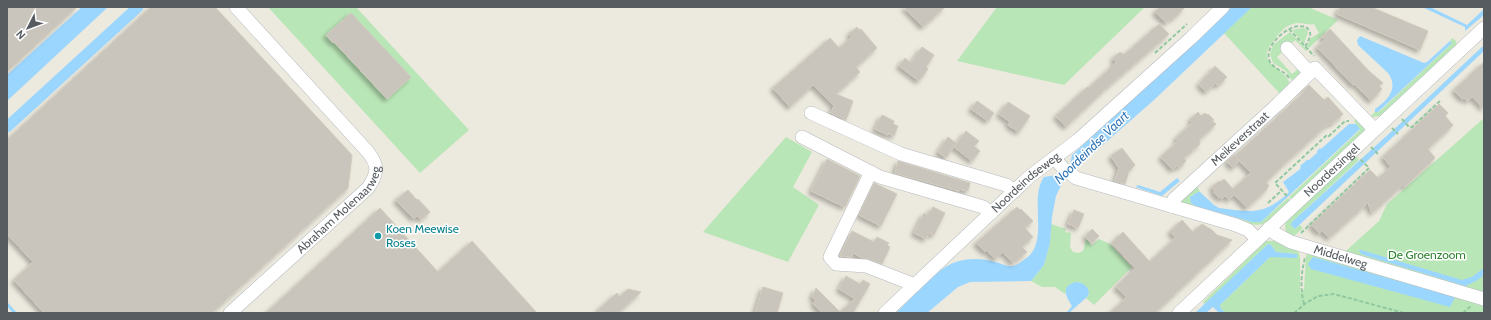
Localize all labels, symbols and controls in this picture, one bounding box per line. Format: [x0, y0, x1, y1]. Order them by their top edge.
north arrow [8, 8, 48, 48]
text: N [13, 27, 28, 42]
water label: Noordeindse Vaart [1050, 107, 1132, 187]
street label: Meikeverstraat [1207, 108, 1272, 169]
street label: Noordersingel [1300, 140, 1363, 200]
street label: Noordeindseweg [988, 148, 1063, 216]
street label: Abraham Molenaarweg [293, 165, 383, 256]
place label: Koen Meewise Roses [386, 221, 459, 250]
marker: Koen Meewise Roses [373, 231, 383, 241]
street label: Middelweg [1312, 241, 1370, 271]
park label: De Groenzoom [1388, 247, 1466, 262]

